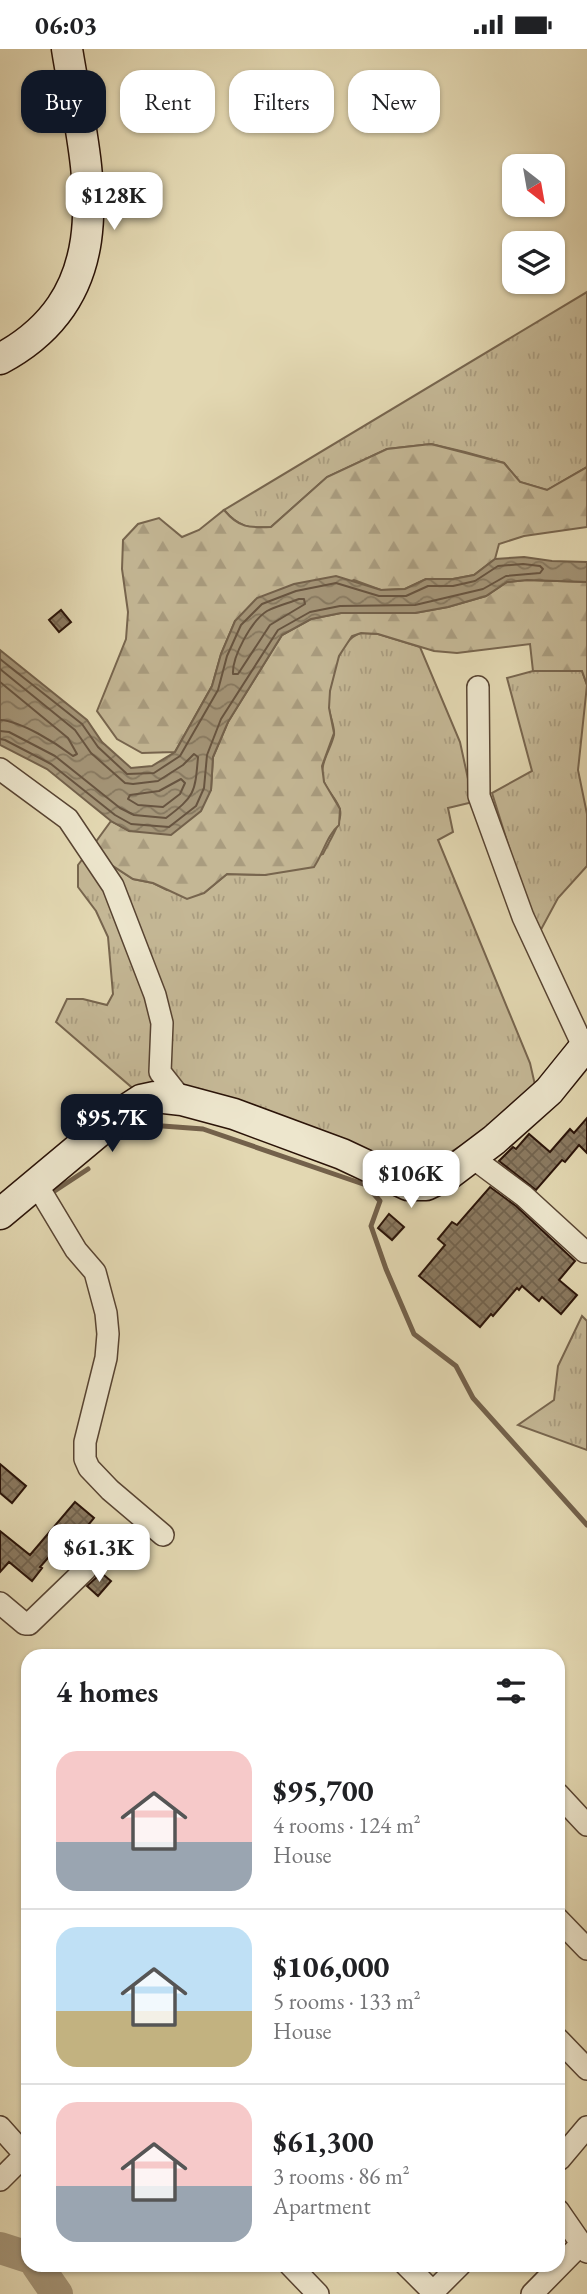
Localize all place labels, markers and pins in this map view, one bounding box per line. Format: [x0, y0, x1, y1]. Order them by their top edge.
pin: $128K [65, 173, 163, 232]
pin: $95.7K [55, 1095, 169, 1154]
pin: $106K [362, 1151, 460, 1210]
pin: $61.3K [42, 1525, 156, 1584]

